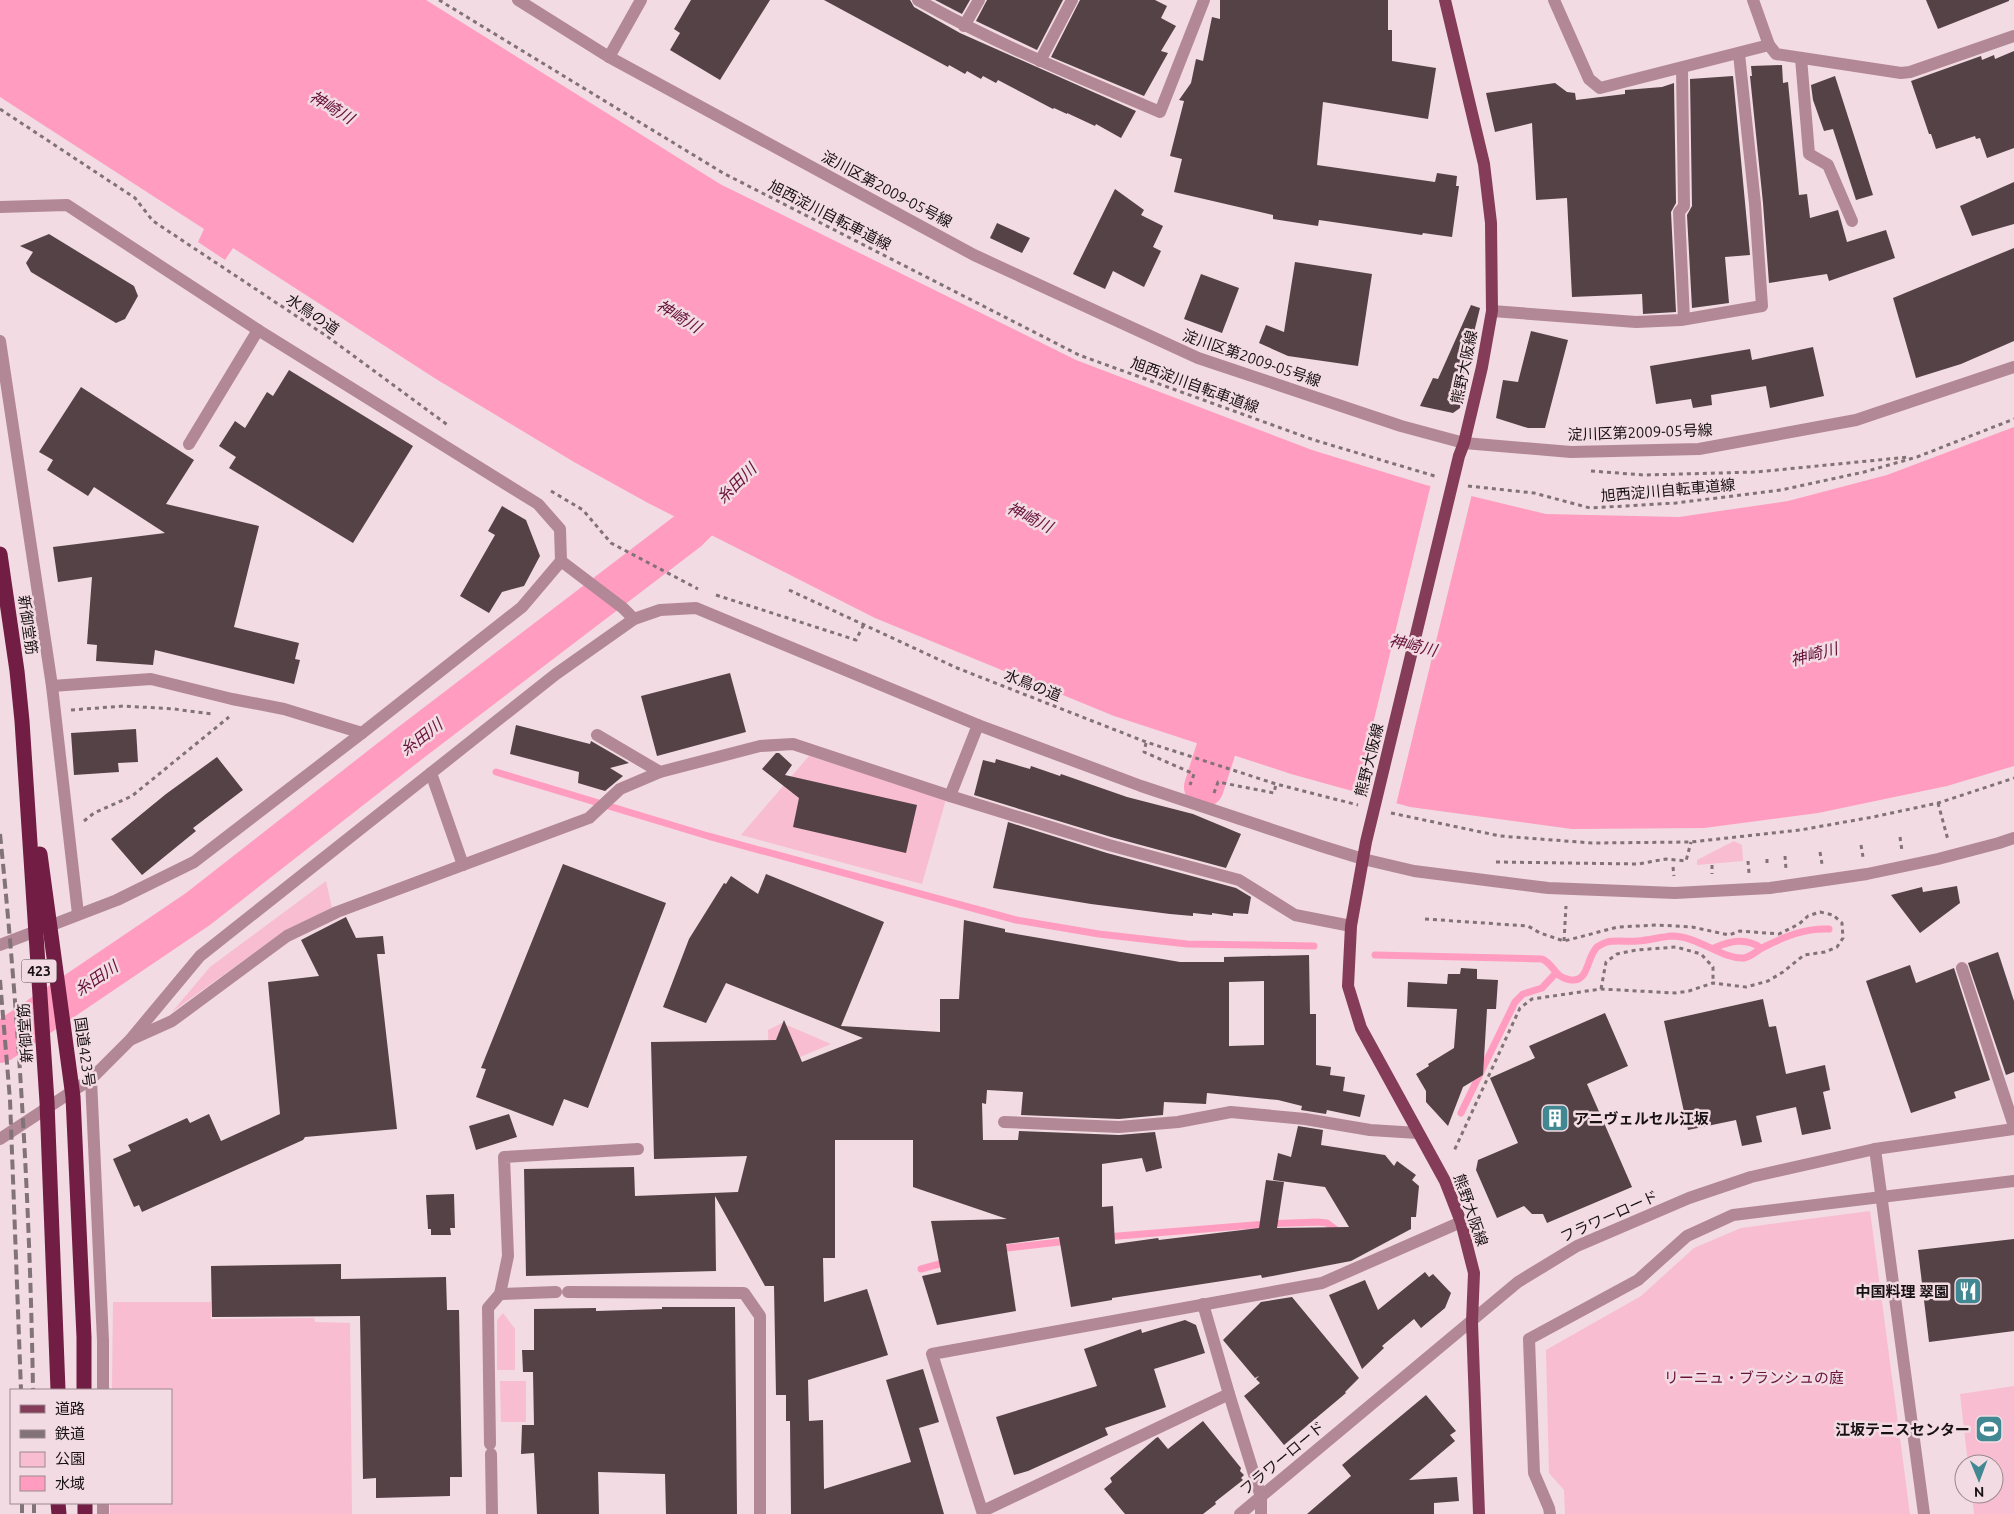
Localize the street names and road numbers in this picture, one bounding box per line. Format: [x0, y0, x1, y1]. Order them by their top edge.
street label: 淀川区第2009-05号線 [819, 147, 955, 231]
street label: 旭西淀川自転車道線 [766, 177, 894, 253]
street label: 水鳥の道 [283, 290, 343, 338]
street label: 淀川区第2009-05号線 [1181, 326, 1323, 390]
street label: 熊野大阪線 [1448, 329, 1480, 405]
street label: 旭西淀川自転車道線 [1129, 354, 1261, 416]
street label: 淀川区第2009-05号線 [1567, 421, 1713, 443]
street label: 旭西淀川自転車道線 [1600, 476, 1736, 504]
street label: 新御堂筋 [15, 594, 41, 656]
street label: 水鳥の道 [1002, 666, 1064, 704]
street label: 熊野大阪線 [1352, 722, 1386, 798]
road number: 423 [22, 959, 56, 982]
street label: 新御堂筋 [14, 1002, 36, 1064]
street label: 国道423号 [72, 1016, 98, 1088]
street label: 熊野大阪線 [1451, 1172, 1491, 1248]
street label: フラワーロード [1558, 1187, 1660, 1245]
street label: フラワーロード [1236, 1418, 1328, 1498]

